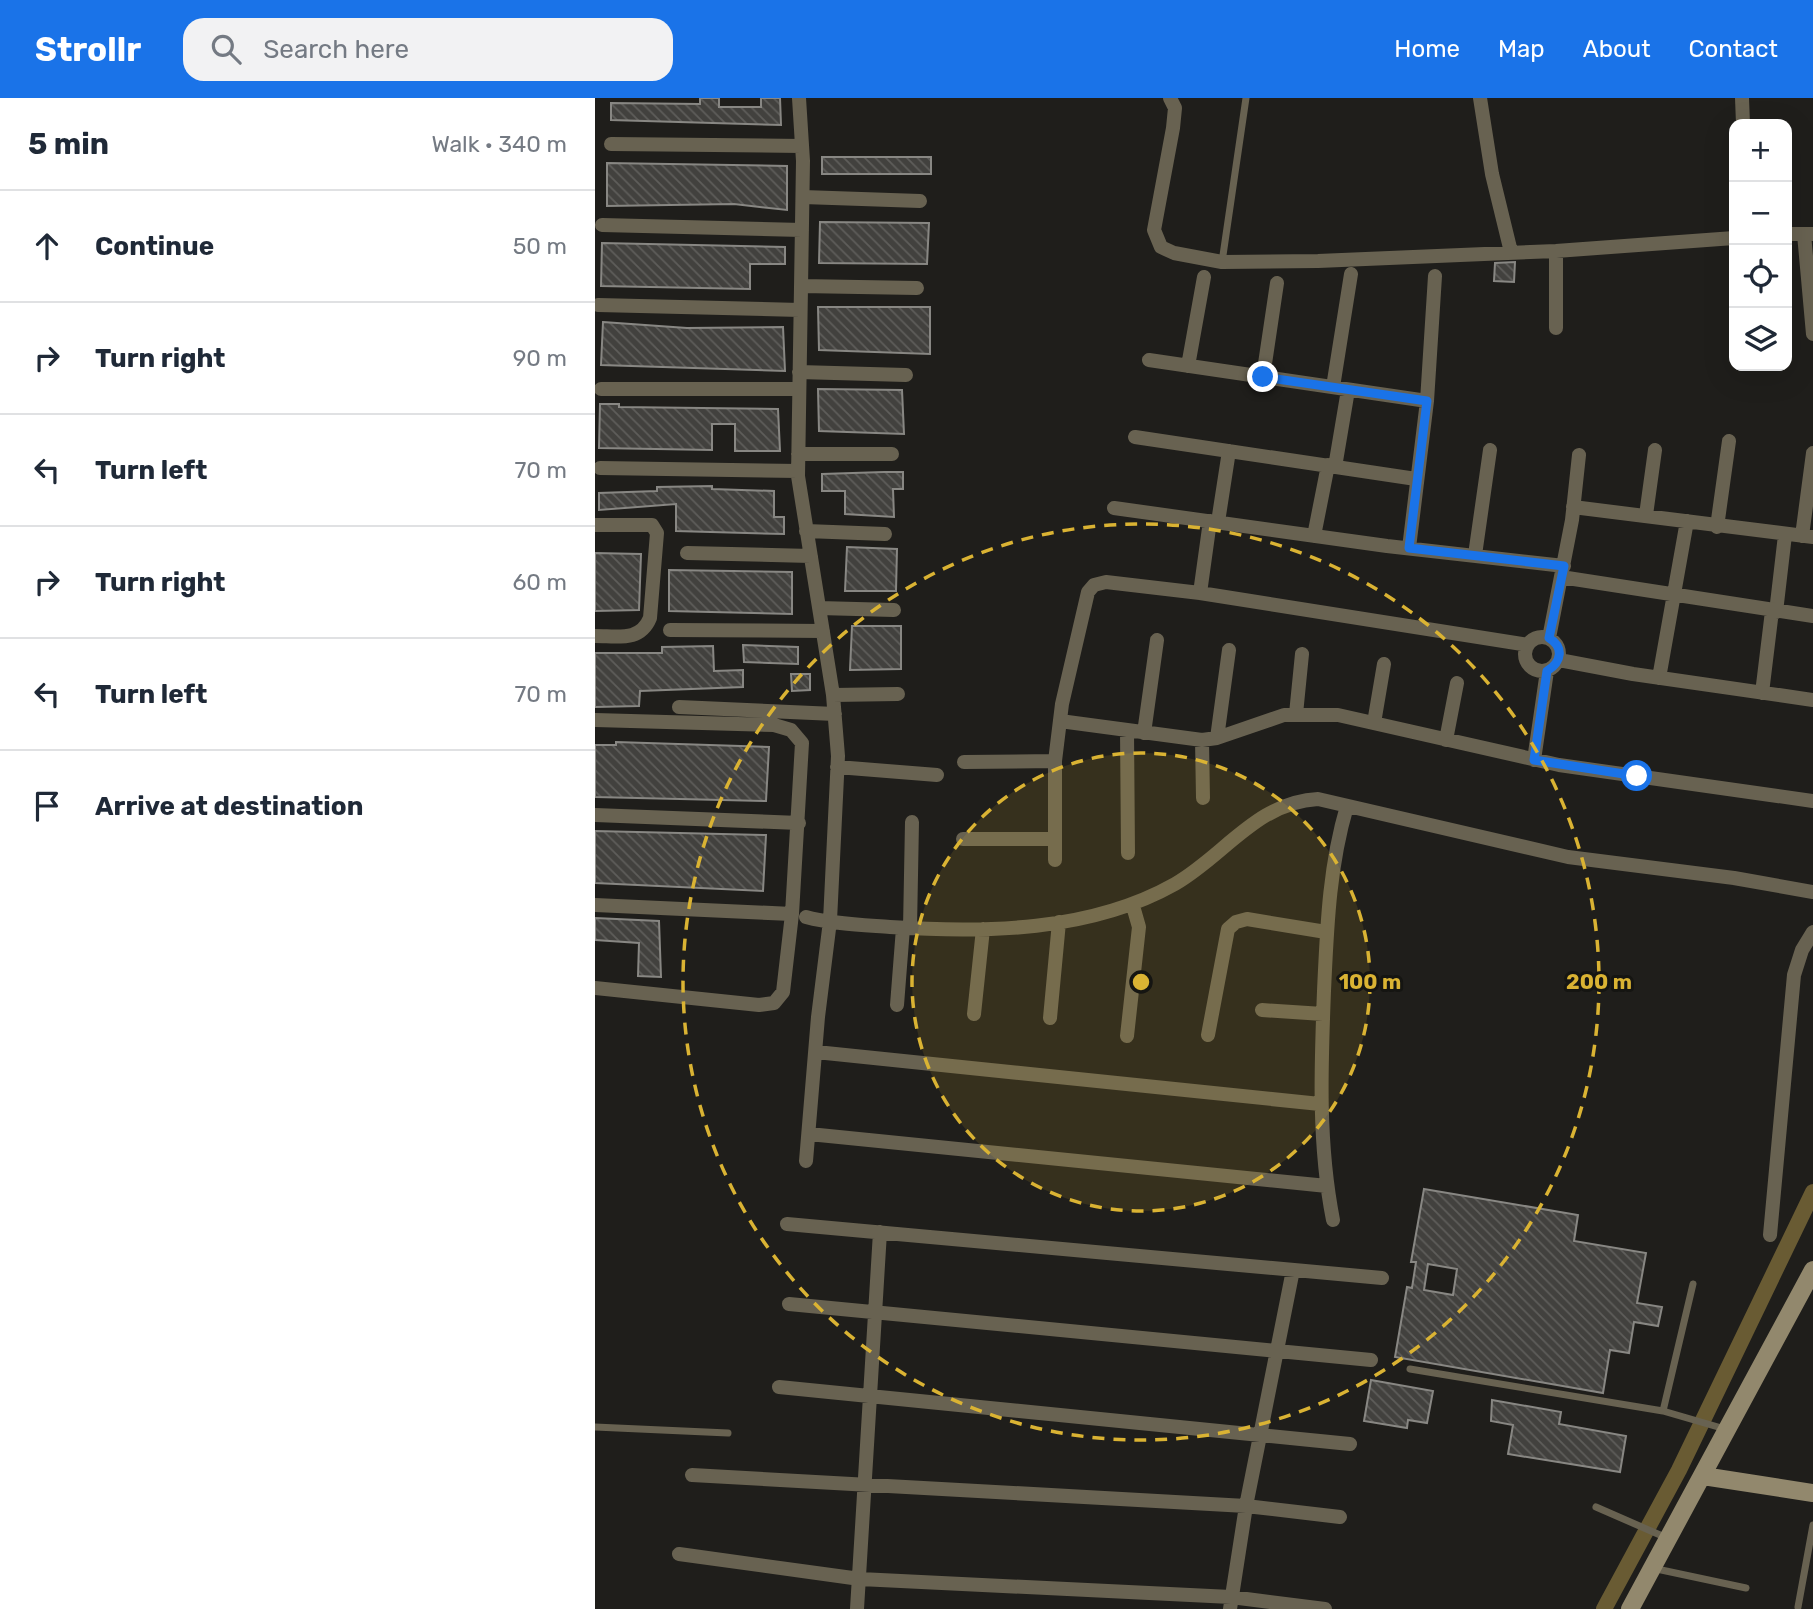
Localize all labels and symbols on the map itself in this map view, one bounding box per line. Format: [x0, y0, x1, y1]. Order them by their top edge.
route end [1247, 361, 1278, 392]
route start [1621, 760, 1652, 791]
text: 100 m [1339, 969, 1401, 994]
text: 200 m [1566, 969, 1632, 994]
centre of rings [1129, 970, 1153, 994]

